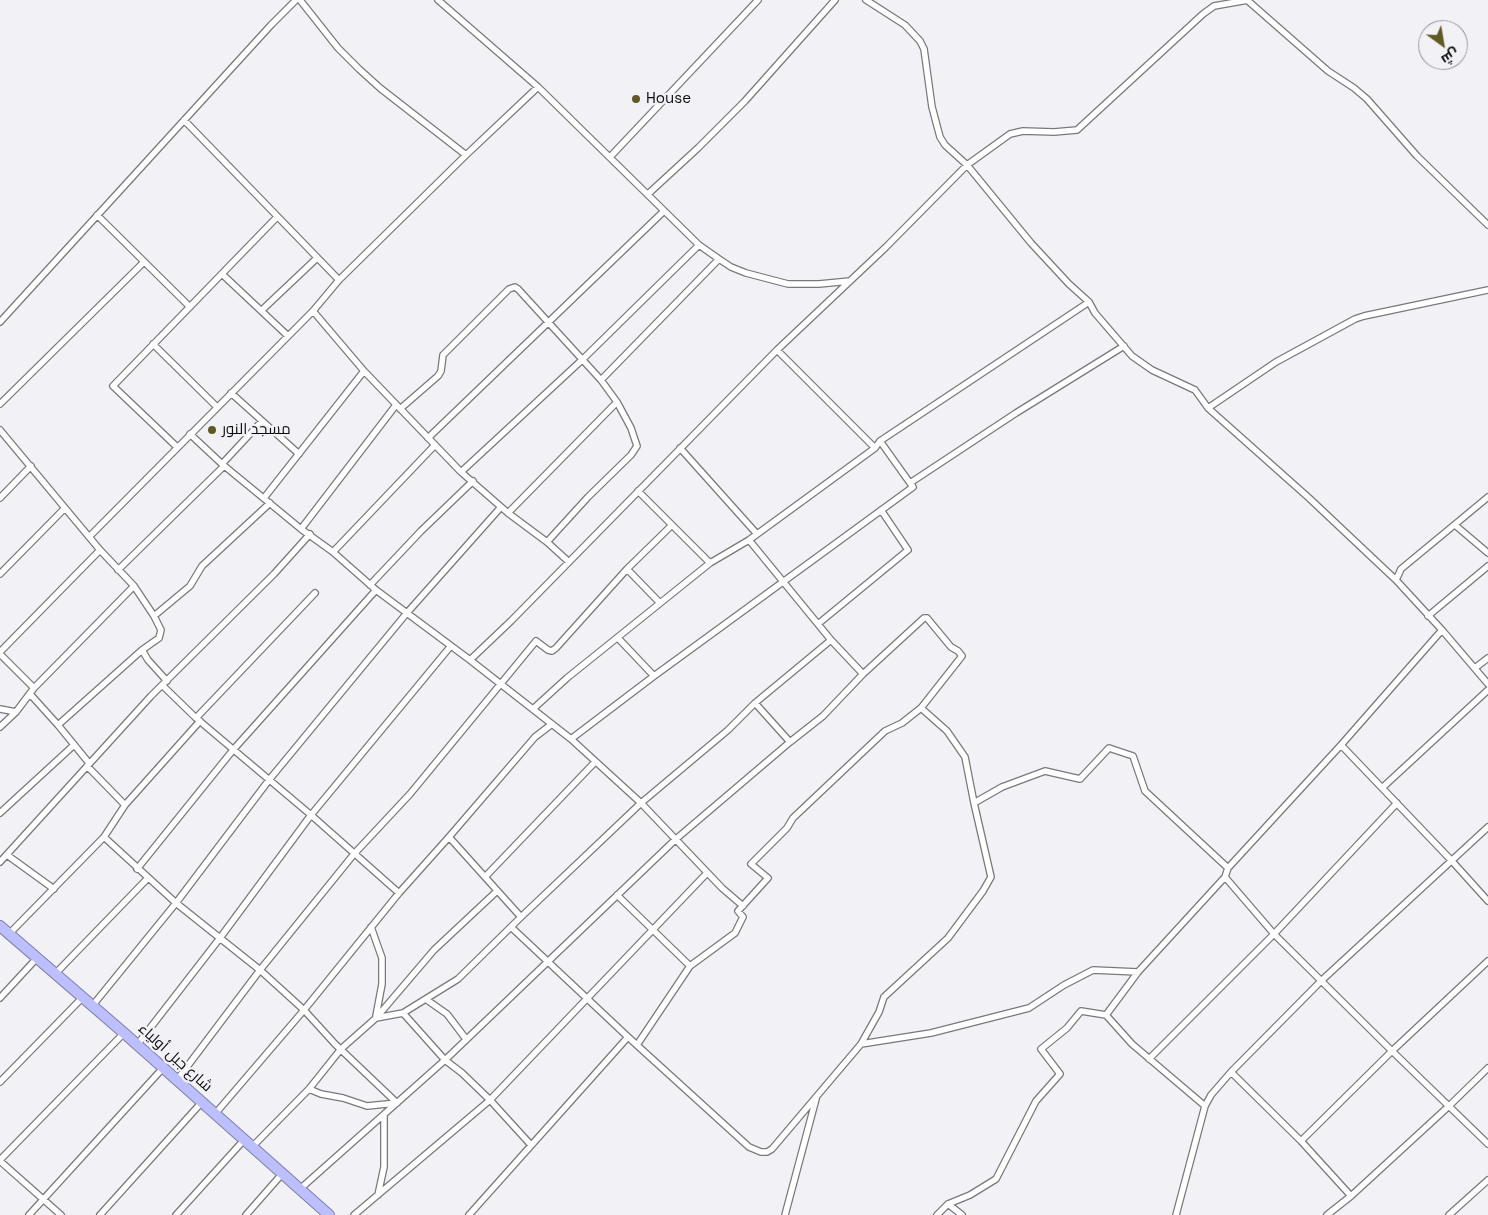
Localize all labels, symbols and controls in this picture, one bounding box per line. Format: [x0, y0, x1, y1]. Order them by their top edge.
north arrow [1418, 20, 1468, 70]
text: ش [1438, 44, 1463, 69]
place label: House [646, 90, 691, 108]
marker: House [630, 93, 642, 105]
place label: مسجد النور [222, 421, 291, 439]
marker: مسجد النور [206, 424, 218, 436]
street label: شارع جبل أولياء [134, 1020, 216, 1096]

